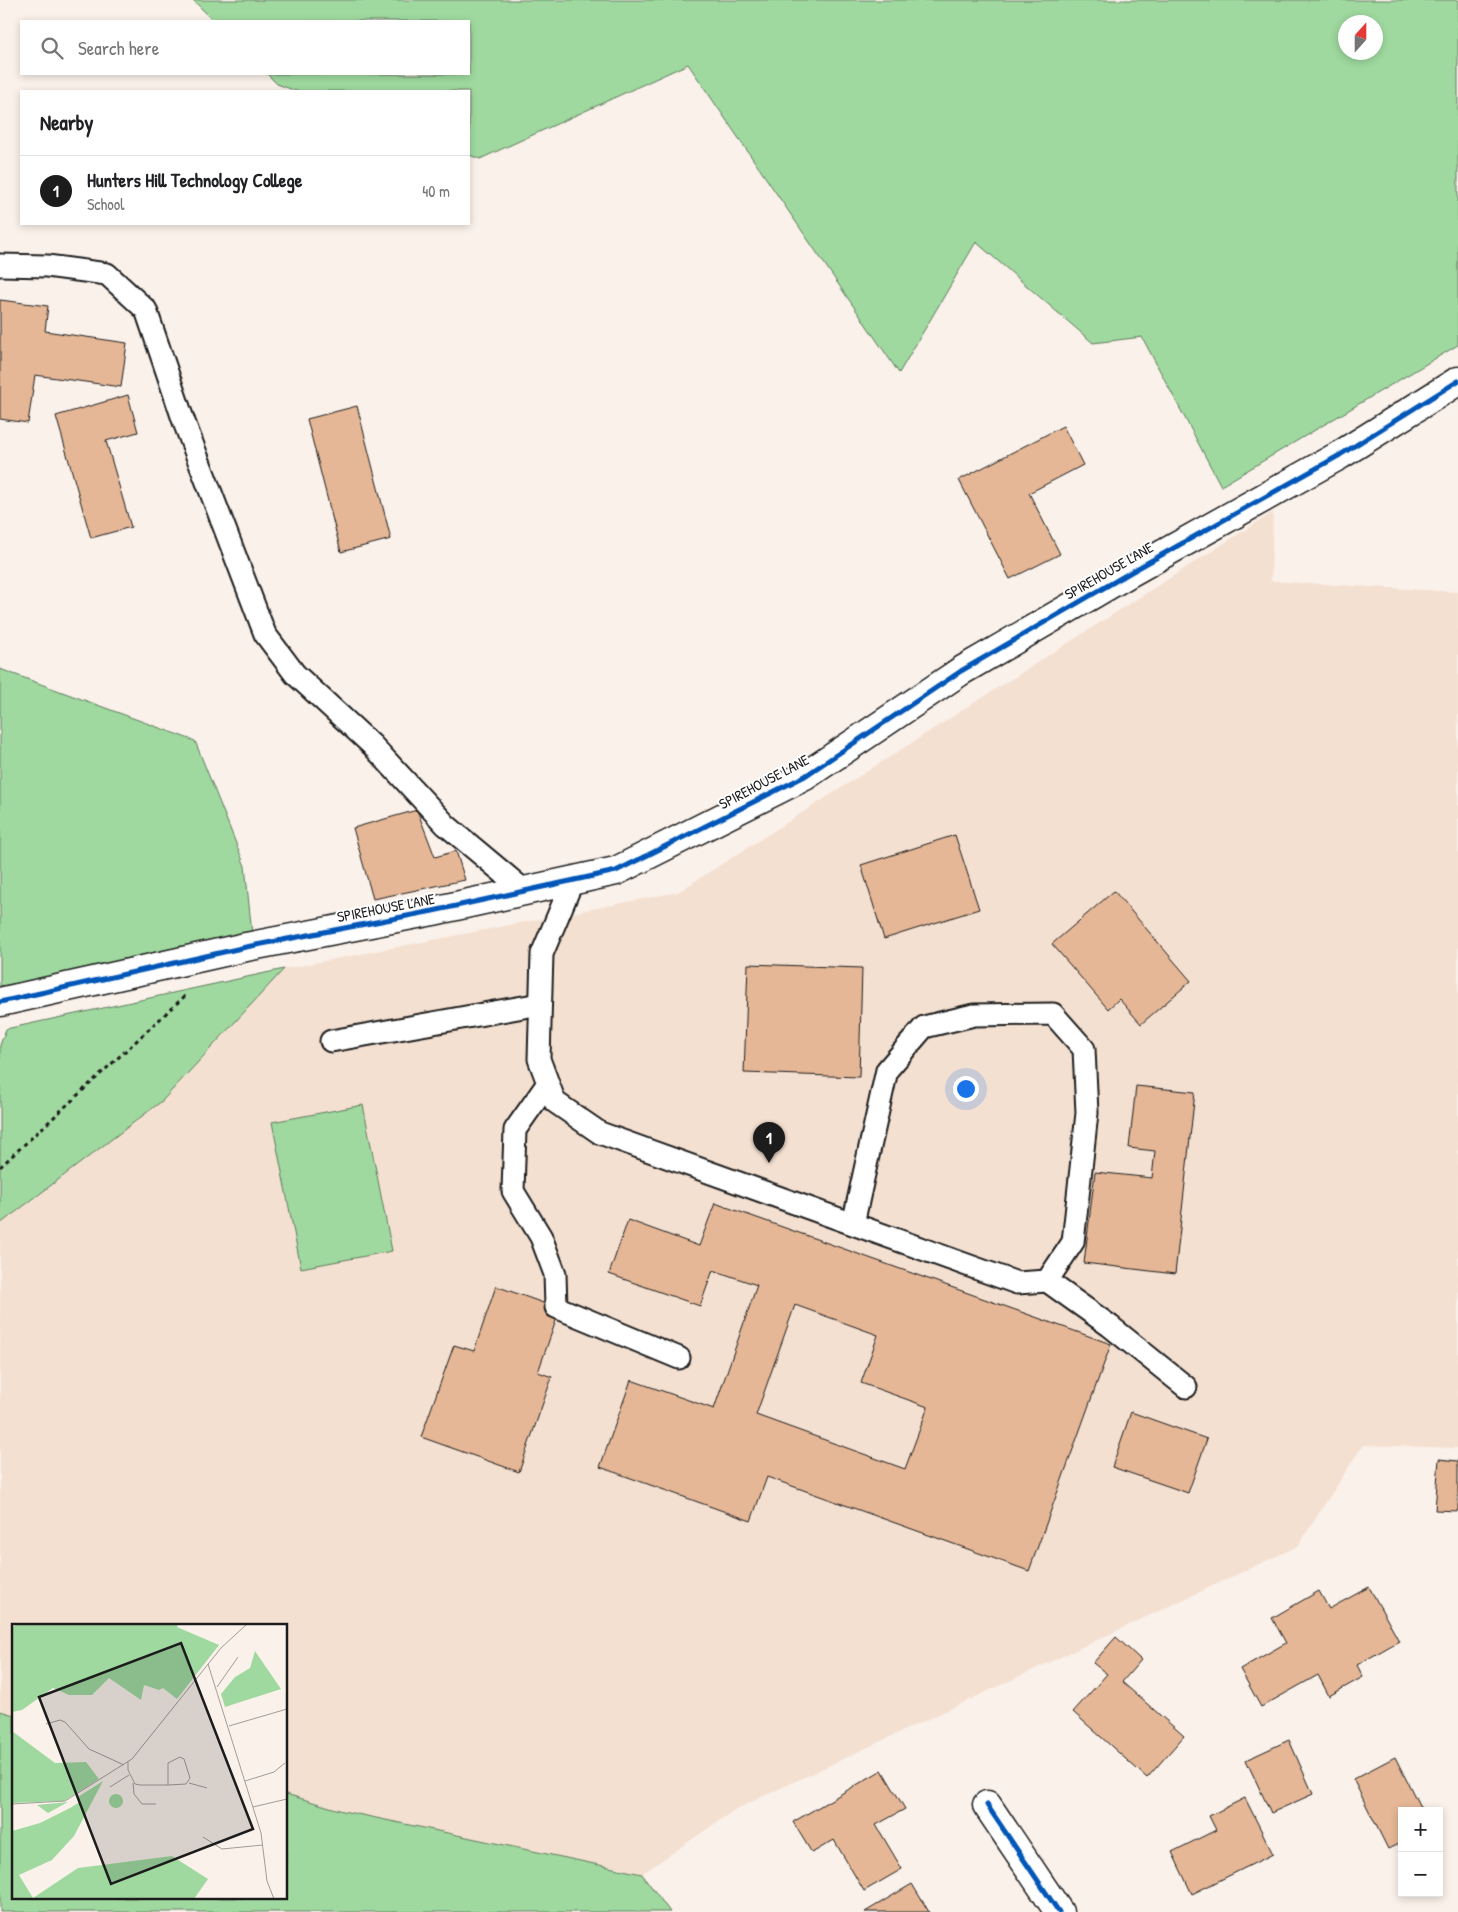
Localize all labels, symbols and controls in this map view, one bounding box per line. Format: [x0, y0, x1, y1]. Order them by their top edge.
north arrow [1338, 15, 1383, 60]
search box [20, 20, 470, 75]
icon: search [38, 34, 66, 62]
text: Search here [78, 35, 159, 61]
text: Nearby [40, 108, 93, 137]
text: Hunters Hill Technology College [87, 167, 302, 193]
text: 1 [53, 180, 59, 202]
text: 40 m [422, 180, 450, 202]
text: School [87, 193, 124, 215]
street label: SPIREHOUSE LANE [1061, 537, 1157, 604]
street label: SPIREHOUSE LANE [715, 749, 813, 814]
street label: SPIREHOUSE LANE [335, 888, 437, 927]
your location [953, 1076, 979, 1102]
pin: 1 [753, 1122, 785, 1163]
inset map [12, 1624, 288, 1900]
map controls [1398, 1807, 1443, 1897]
button: + [1398, 1807, 1443, 1852]
button: − [1398, 1852, 1443, 1897]

